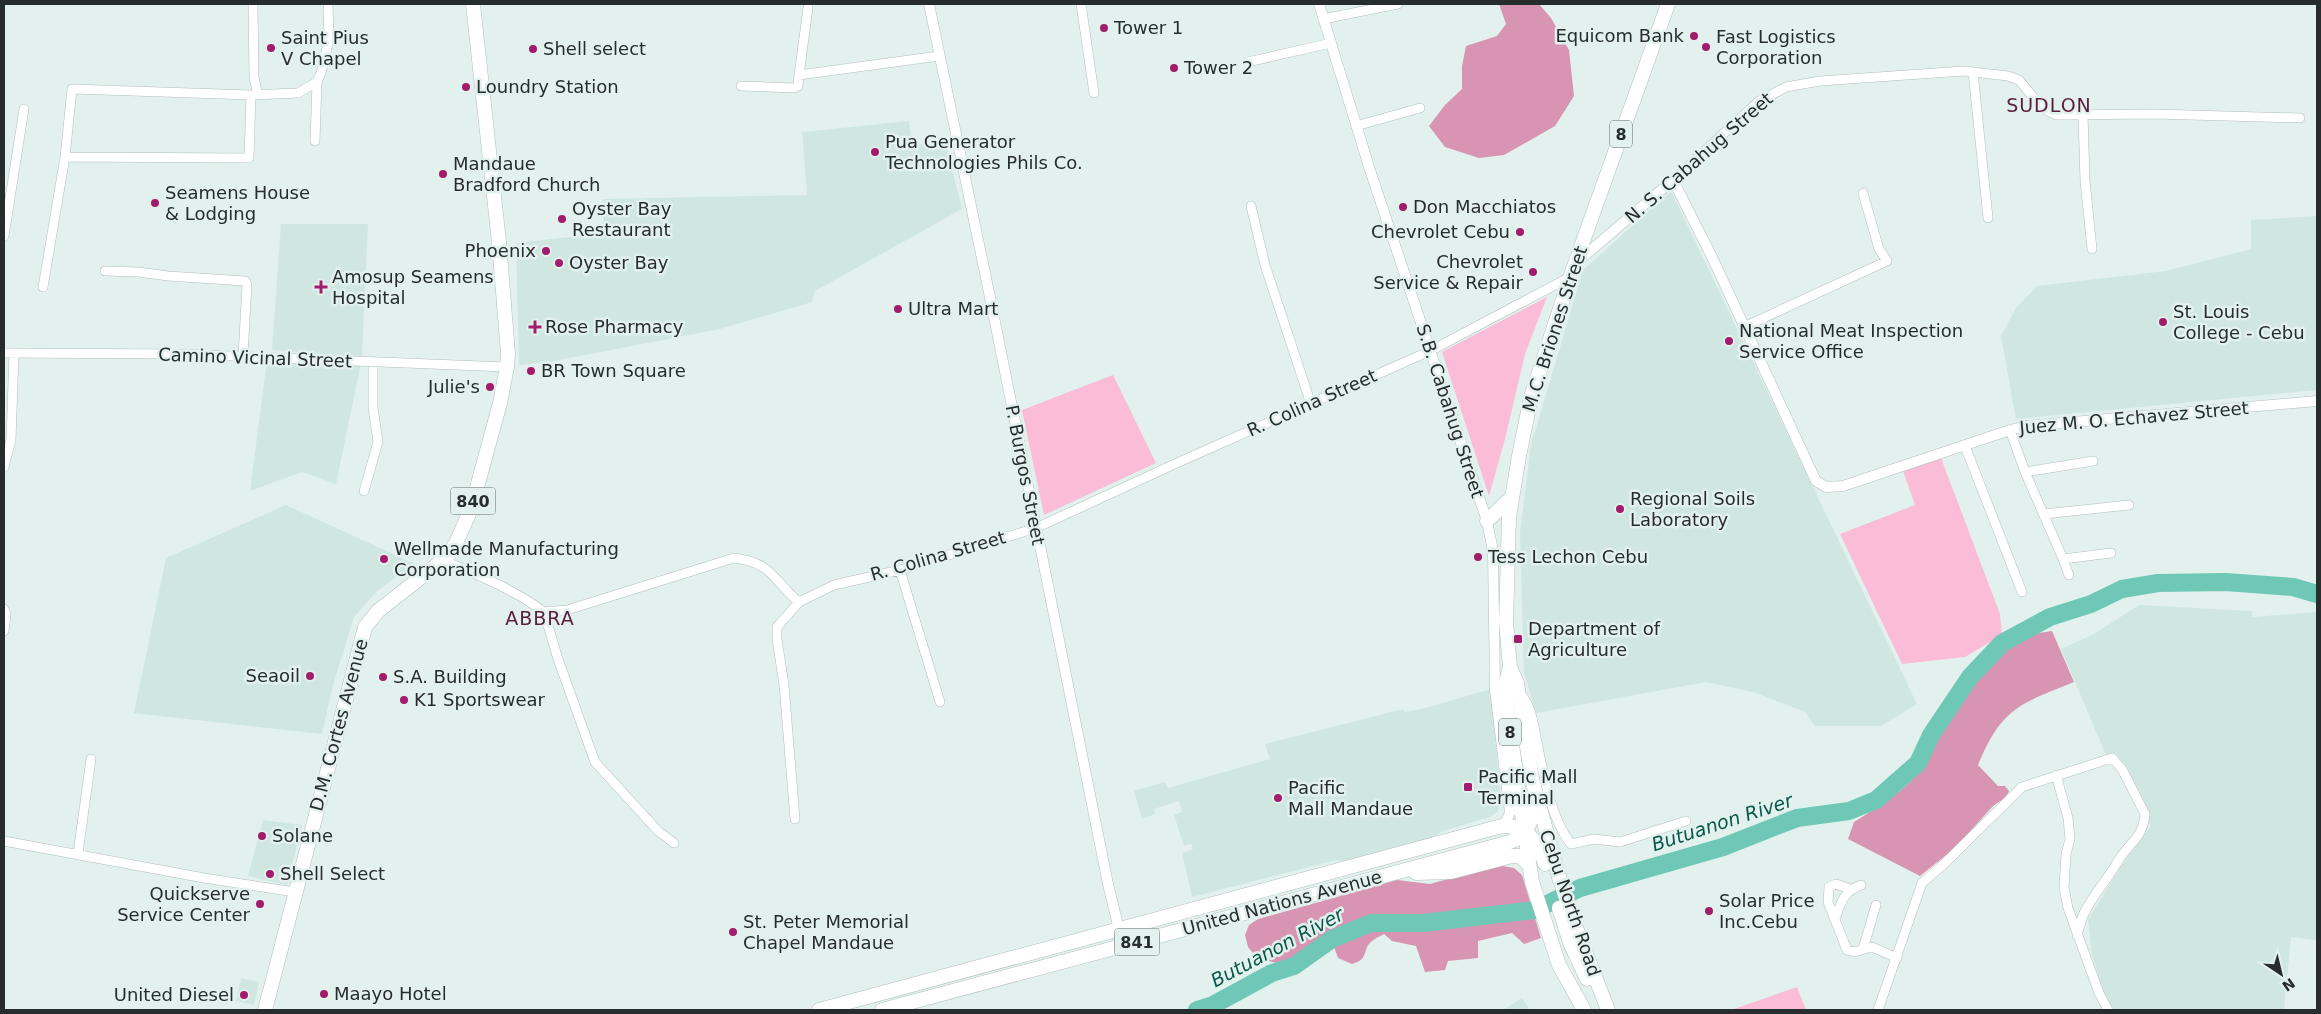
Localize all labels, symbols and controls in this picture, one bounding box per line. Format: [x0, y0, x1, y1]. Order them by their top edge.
place label: Tower 1 [1113, 17, 1183, 38]
marker: Tower 1 [1098, 22, 1110, 34]
place label: Equicom Bank [1555, 25, 1685, 46]
place label: Fast Logistics Corporation [1716, 26, 1836, 68]
place label: Saint Pius V Chapel [281, 27, 369, 69]
marker: Equicom Bank [1688, 30, 1700, 42]
place label: Shell select [543, 38, 646, 59]
marker: Fast Logistics Corporation [1700, 41, 1712, 53]
marker: Saint Pius V Chapel [265, 42, 277, 54]
marker: Shell select [527, 43, 539, 55]
place label: Tower 2 [1183, 57, 1253, 78]
marker: Tower 2 [1168, 62, 1180, 74]
place label: Loundry Station [476, 76, 619, 97]
marker: Loundry Station [460, 81, 472, 93]
street label: N. S. Cabahug Street [1621, 88, 1777, 227]
district label: SUDLON [2006, 94, 2092, 116]
road number: 8 [1610, 120, 1632, 148]
place label: Pua Generator Technologies Phils Co. [884, 131, 1083, 173]
marker: Pua Generator Technologies Phils Co. [869, 146, 881, 158]
place label: Mandaue Bradford Church [453, 153, 600, 195]
marker: Mandaue Bradford Church [437, 168, 449, 180]
place label: Seamens House & Lodging [165, 182, 310, 224]
place label: Don Macchiatos [1413, 196, 1556, 217]
marker: Seamens House & Lodging [149, 197, 161, 209]
place label: Oyster Bay Restaurant [572, 198, 672, 240]
marker: Don Macchiatos [1397, 201, 1409, 213]
marker: Oyster Bay Restaurant [556, 213, 568, 225]
place label: Chevrolet Cebu [1371, 221, 1510, 242]
marker: Chevrolet Cebu [1514, 226, 1526, 238]
place label: Phoenix [465, 240, 536, 261]
street label: M.C. Briones Street [1518, 243, 1591, 415]
marker: Phoenix [540, 245, 552, 257]
place label: Chevrolet Service & Repair [1373, 251, 1524, 293]
place label: Oyster Bay [569, 252, 669, 273]
marker: Oyster Bay [553, 257, 565, 269]
place label: Amosup Seamens Hospital [332, 266, 494, 308]
marker: Chevrolet Service & Repair [1527, 266, 1539, 278]
marker: Amosup Seamens Hospital [314, 280, 328, 294]
place label: Ultra Mart [908, 298, 998, 319]
place label: St. Louis College - Cebu [2173, 301, 2305, 343]
marker: Ultra Mart [892, 303, 904, 315]
place label: Rose Pharmacy [545, 316, 684, 337]
marker: St. Louis College - Cebu [2157, 316, 2169, 328]
place label: National Meat Inspection Service Office [1739, 320, 1963, 362]
marker: Rose Pharmacy [529, 321, 541, 333]
street label: S.B. Cabahug Street [1412, 321, 1489, 500]
marker: National Meat Inspection Service Office [1723, 335, 1735, 347]
street label: Camino Vicinal Street [158, 344, 352, 371]
place label: BR Town Square [541, 360, 686, 381]
marker: BR Town Square [525, 365, 537, 377]
street label: R. Colina Street [1244, 365, 1380, 441]
place label: Julie's [427, 376, 480, 397]
marker: Julie's [484, 381, 496, 393]
street label: Juez M. O. Echavez Street [2017, 397, 2249, 438]
street label: P. Burgos Street [1002, 403, 1049, 547]
road number: 840 [450, 488, 496, 514]
place label: Regional Soils Laboratory [1630, 488, 1755, 530]
marker: Regional Soils Laboratory [1614, 503, 1626, 515]
street label: R. Colina Street [868, 526, 1008, 585]
place label: Wellmade Manufacturing Corporation [394, 538, 619, 580]
place label: Tess Lechon Cebu [1487, 546, 1648, 567]
marker: Tess Lechon Cebu [1472, 551, 1484, 563]
marker: Wellmade Manufacturing Corporation [378, 553, 390, 565]
district label: ABBRA [505, 607, 575, 629]
place label: Department of Agriculture [1528, 618, 1661, 660]
marker: Department of Agriculture [1512, 633, 1524, 645]
street label: D.M. Cortes Avenue [305, 636, 372, 813]
place label: Seaoil [245, 665, 300, 686]
place label: S.A. Building [393, 666, 507, 687]
marker: Seaoil [304, 670, 316, 682]
marker: S.A. Building [377, 671, 389, 683]
place label: K1 Sportswear [414, 689, 546, 710]
marker: K1 Sportswear [398, 694, 410, 706]
road number: 8 [1499, 719, 1521, 746]
place label: Pacific Mall Terminal [1477, 766, 1578, 808]
place label: Pacific Mall Mandaue [1288, 777, 1413, 819]
marker: Pacific Mall Terminal [1462, 781, 1474, 793]
water label: Butuanon River [1649, 788, 1797, 855]
marker: Pacific Mall Mandaue [1272, 792, 1284, 804]
place label: Solane [272, 825, 333, 846]
street label: Cebu North Road [1536, 827, 1605, 979]
marker: Solane [256, 830, 268, 842]
place label: Shell Select [280, 863, 385, 884]
street label: United Nations Avenue [1180, 866, 1384, 939]
marker: Shell Select [264, 868, 276, 880]
place label: Quickserve Service Center [117, 883, 251, 925]
place label: Solar Price Inc.Cebu [1719, 890, 1815, 932]
marker: Quickserve Service Center [254, 898, 266, 910]
water label: Butuanon River [1207, 902, 1348, 991]
marker: Solar Price Inc.Cebu [1703, 905, 1715, 917]
place label: St. Peter Memorial Chapel Mandaue [743, 911, 909, 953]
marker: St. Peter Memorial Chapel Mandaue [727, 926, 739, 938]
road number: 841 [1114, 929, 1160, 956]
north arrow [2256, 949, 2306, 999]
text: N [2279, 975, 2298, 995]
place label: Maayo Hotel [334, 983, 447, 1004]
place label: United Diesel [114, 984, 234, 1005]
marker: Maayo Hotel [318, 988, 330, 1000]
marker: United Diesel [238, 989, 250, 1001]

